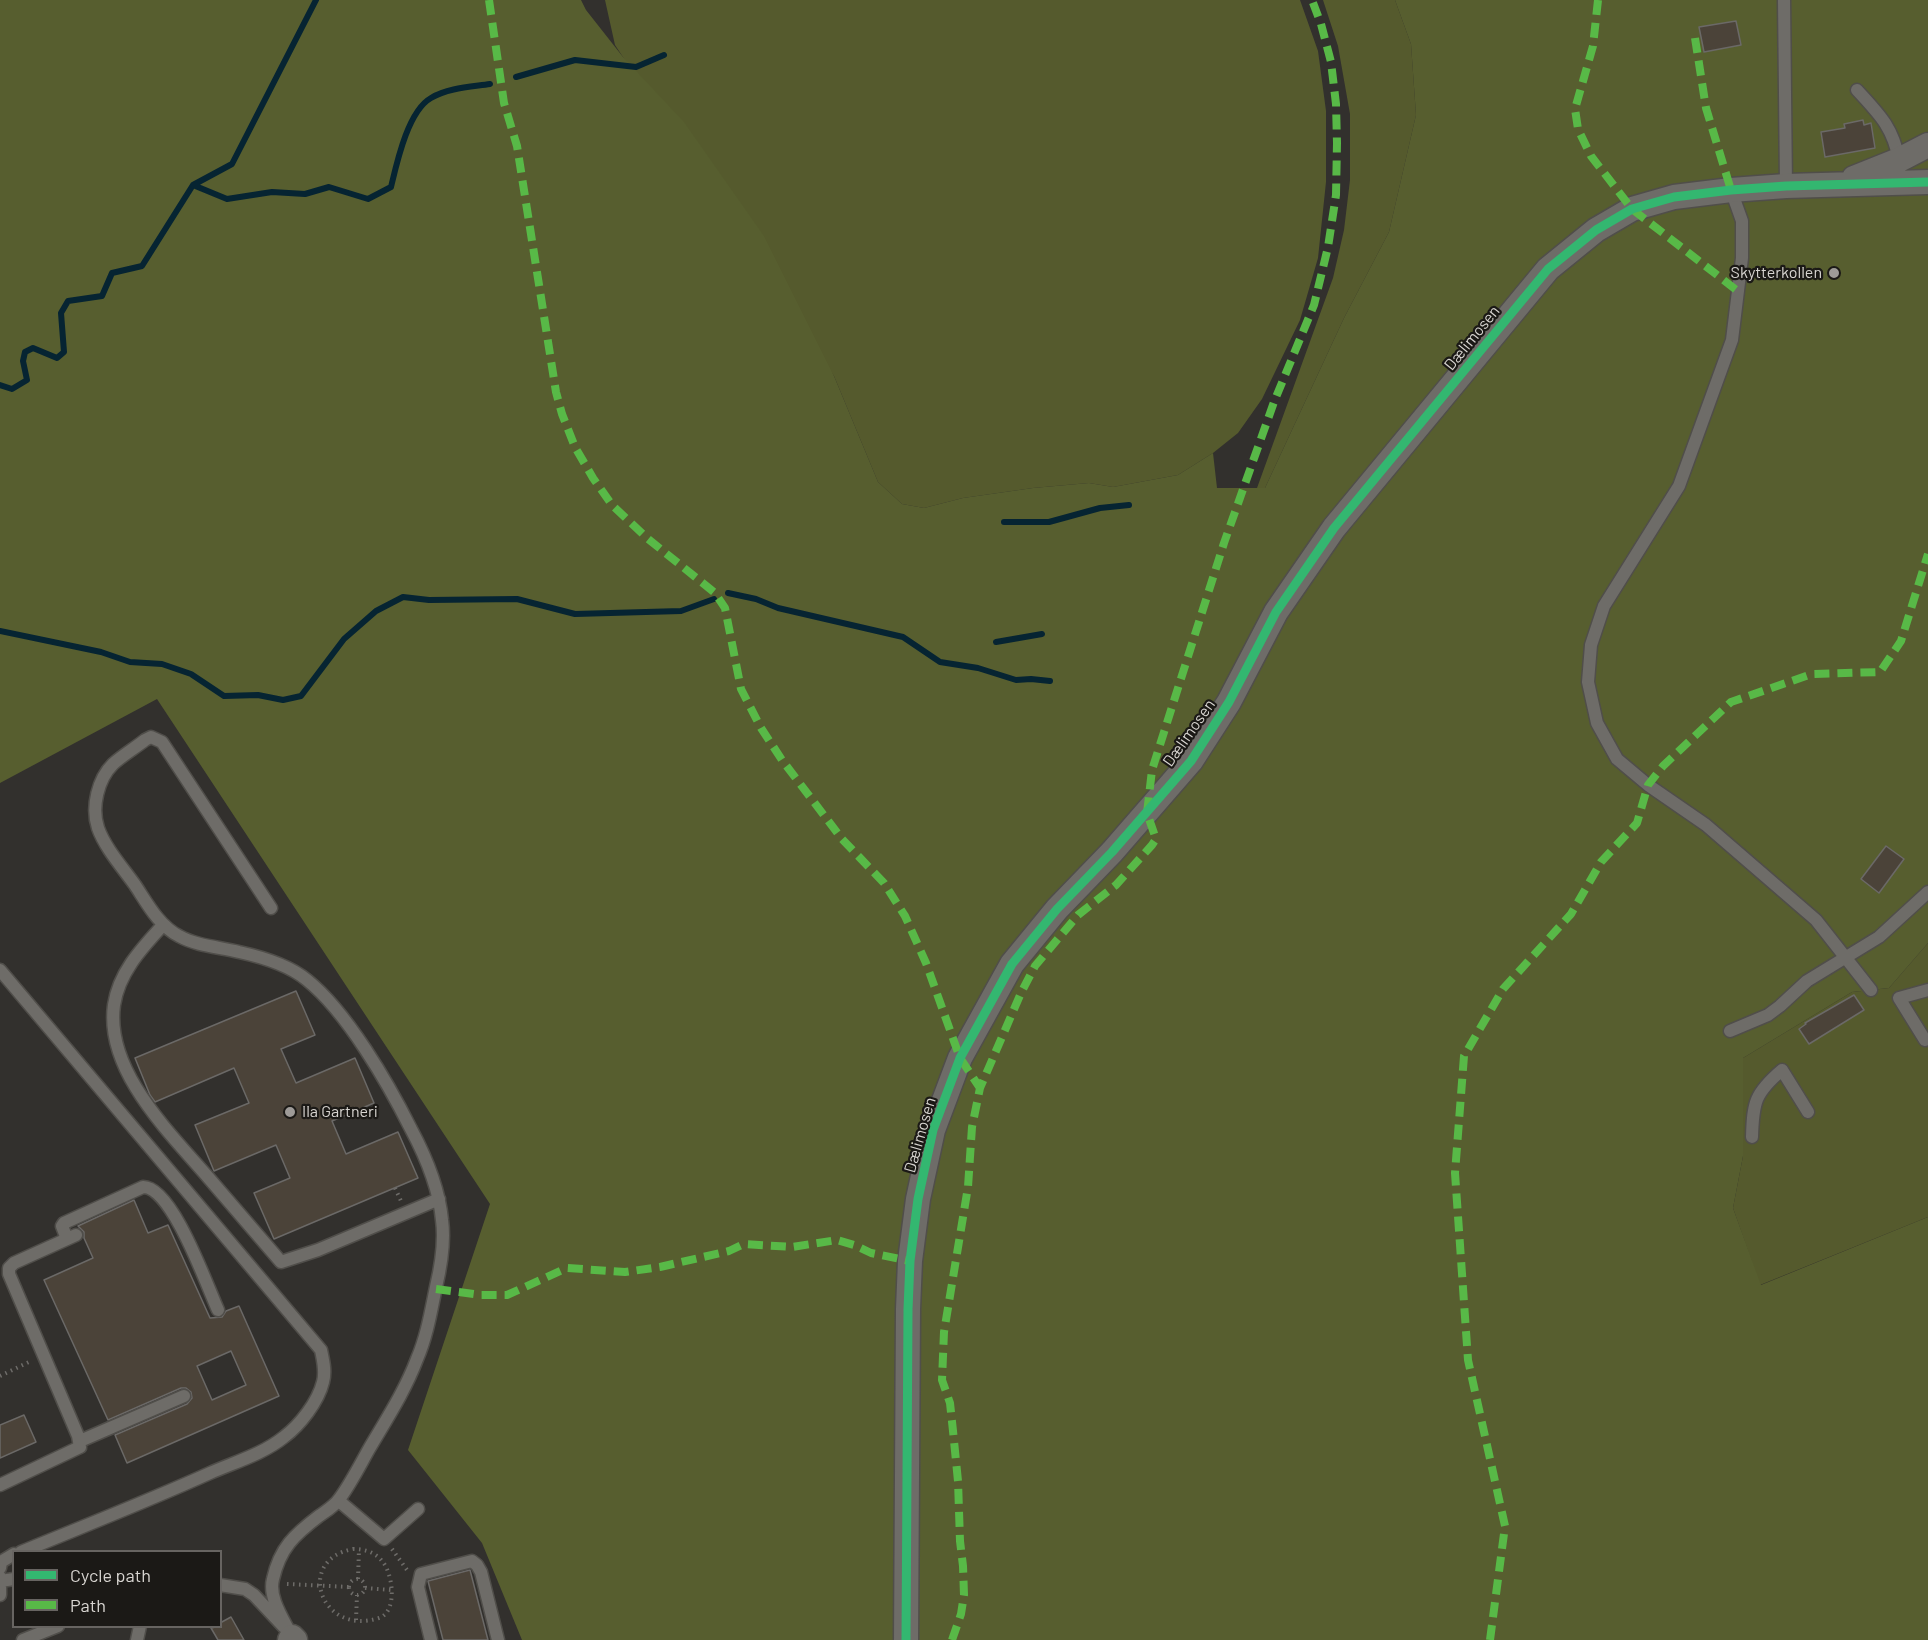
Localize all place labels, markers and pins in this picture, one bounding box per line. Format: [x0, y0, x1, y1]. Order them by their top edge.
place label: Skytterkollen [1731, 263, 1822, 283]
marker: Skytterkollen [1827, 266, 1841, 280]
place label: Ila Gartneri [302, 1102, 378, 1122]
marker: Ila Gartneri [283, 1105, 297, 1119]

